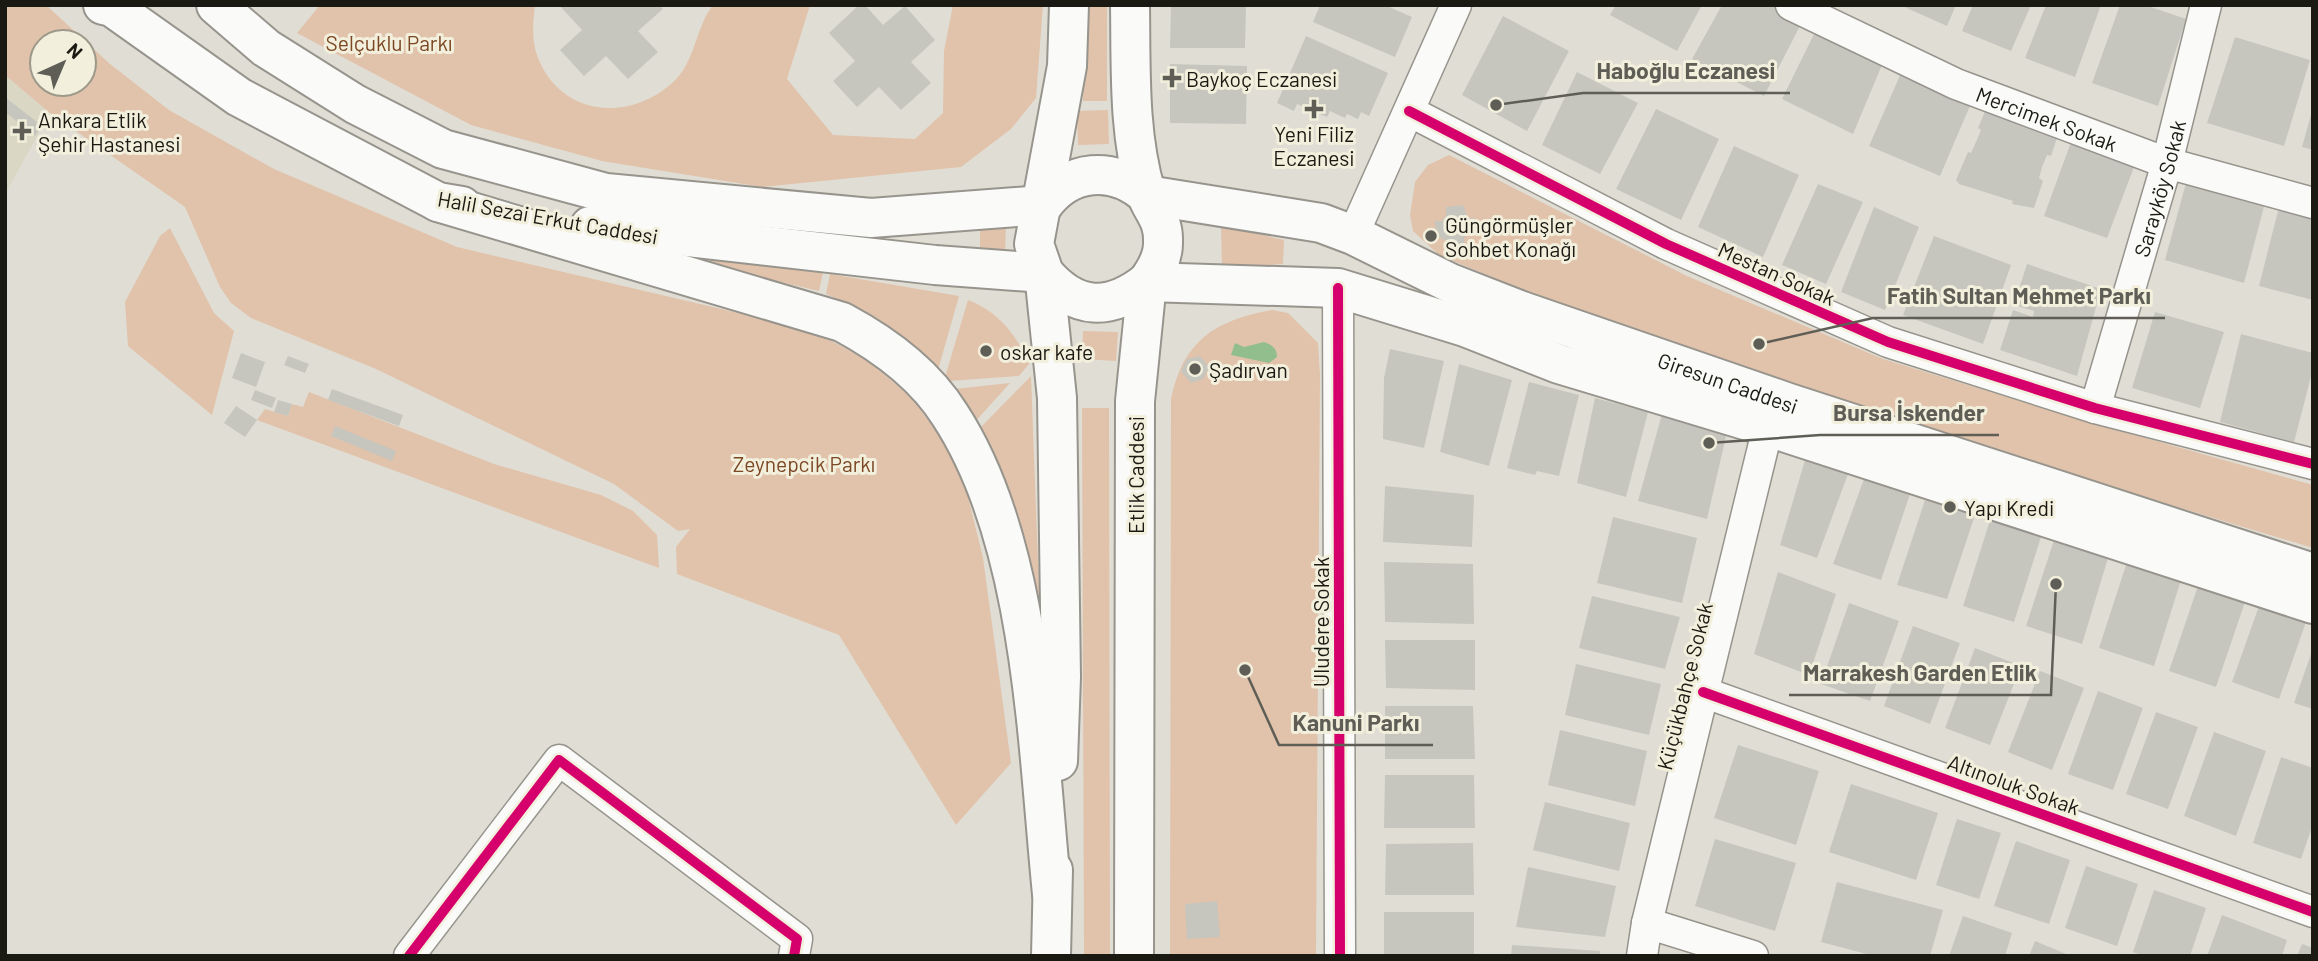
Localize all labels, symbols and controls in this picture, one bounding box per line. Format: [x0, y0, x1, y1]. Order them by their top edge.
north arrow [28, 28, 98, 98]
park label: Selçuklu Parkı [326, 30, 453, 55]
text: N [63, 38, 88, 63]
callout: Haboğlu Eczanesi [1583, 49, 1790, 93]
text: Haboğlu Eczanesi [1597, 56, 1775, 84]
place label: Baykoç Eczanesi [1186, 66, 1337, 91]
marker: Baykoç Eczanesi [1164, 70, 1180, 86]
street label: Mercimek Sokak [1973, 80, 2121, 156]
marker: Yeni Filiz Eczanesi [1306, 101, 1322, 117]
place label: Ankara Etlik Şehir Hastanesi [38, 107, 181, 156]
street label: Sarayköy Sokak [2128, 117, 2190, 259]
marker: Ankara Etlik Şehir Hastanesi [12, 121, 32, 141]
place label: Yeni Filiz Eczanesi [1273, 121, 1355, 170]
street label: Halil Sezai Erkut Caddesi [436, 185, 660, 249]
place label: Güngörmüşler Sohbet Konağı [1445, 212, 1576, 261]
marker: Güngörmüşler Sohbet Konağı [1423, 228, 1439, 244]
street label: Mestan Sokak [1715, 236, 1839, 310]
callout: Fatih Sultan Mehmet Parkı [1873, 274, 2165, 318]
text: Fatih Sultan Mehmet Parkı [1887, 281, 2151, 309]
place label: oskar kafe [1000, 339, 1093, 364]
marker: oskar kafe [978, 343, 994, 359]
street label: Giresun Caddesi [1655, 346, 1801, 418]
place label: Şadırvan [1209, 357, 1288, 382]
marker: Şadırvan [1187, 361, 1203, 377]
callout: Bursa İskender [1820, 391, 1999, 435]
text: Bursa İskender [1833, 398, 1985, 426]
street label: Etlik Caddesi [1123, 416, 1148, 534]
park label: Zeynepcik Parkı [733, 451, 875, 476]
place label: Yapı Kredi [1964, 495, 2054, 520]
marker: Yapı Kredi [1942, 499, 1958, 515]
street label: Uludere Sokak [1308, 557, 1333, 687]
street label: Küçükbahçe Sokak [1651, 600, 1717, 772]
callout: Marrakesh Garden Etlik [1789, 651, 2051, 695]
text: Marrakesh Garden Etlik [1803, 658, 2037, 686]
callout: Kanuni Parkı [1279, 701, 1433, 745]
text: Kanuni Parkı [1293, 708, 1419, 736]
street label: Altınoluk Sokak [1945, 749, 2083, 819]

